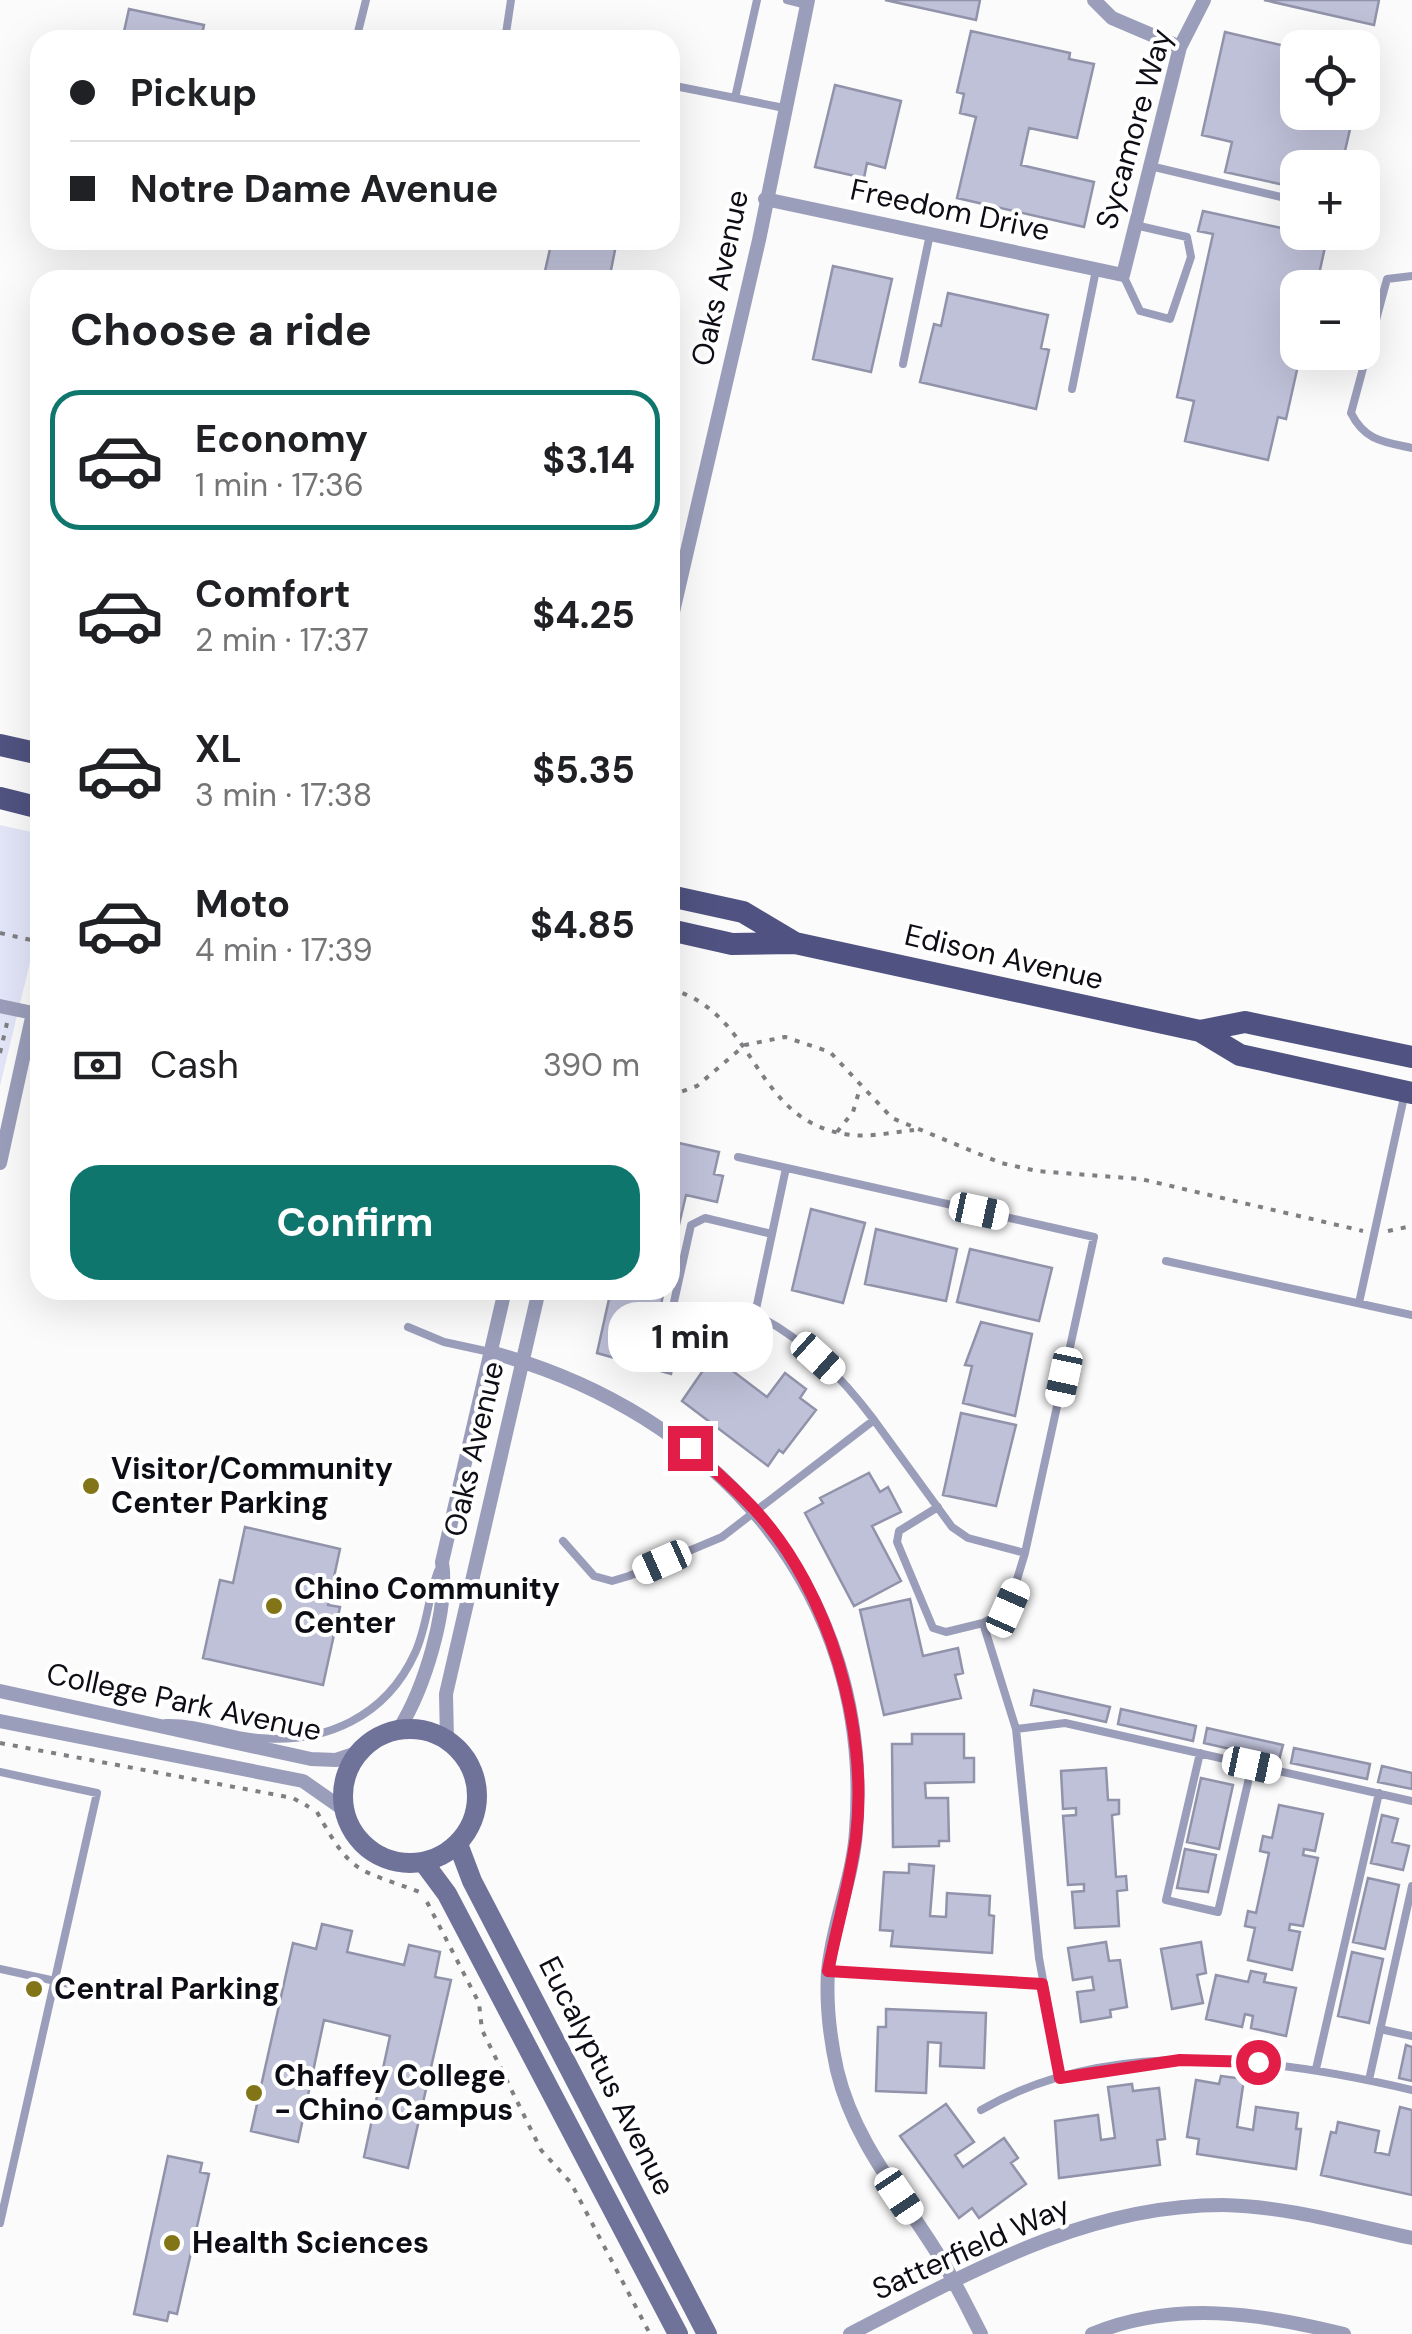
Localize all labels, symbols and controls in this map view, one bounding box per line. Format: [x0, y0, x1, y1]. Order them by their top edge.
street label: Sycamore Way [1086, 24, 1181, 233]
map controls [1280, 30, 1380, 370]
button: locate [1280, 30, 1380, 130]
text: Pickup [130, 68, 257, 118]
button: + [1280, 150, 1380, 250]
text: Notre Dame Avenue [130, 164, 498, 214]
street label: Freedom Drive [847, 169, 1053, 250]
street label: Oaks Avenue [682, 186, 757, 369]
button: − [1280, 270, 1380, 370]
text: Choose a ride [70, 300, 372, 359]
text: Economy [195, 414, 368, 464]
icon: car [75, 415, 165, 505]
text: $3.14 [542, 435, 635, 485]
text: 1 min · 17:36 [195, 464, 364, 506]
text: Comfort [195, 569, 351, 619]
icon: car [75, 570, 165, 660]
text: $4.25 [532, 590, 635, 640]
text: 2 min · 17:37 [195, 619, 369, 661]
text: XL [195, 724, 242, 774]
icon: car [75, 725, 165, 815]
text: $5.35 [532, 745, 635, 795]
text: 3 min · 17:38 [195, 774, 372, 816]
text: Moto [195, 879, 290, 929]
icon: car [75, 880, 165, 970]
text: $4.85 [530, 900, 635, 950]
street label: Edison Avenue [901, 915, 1107, 998]
text: 4 min · 17:39 [195, 929, 372, 971]
icon: cash [70, 1038, 125, 1093]
text: Cash [150, 1040, 239, 1090]
text: 390 m [543, 1044, 640, 1086]
button: Confirm [70, 1165, 640, 1280]
car [947, 1190, 1011, 1232]
callout: 1 min [608, 1303, 772, 1373]
text: 1 min [652, 1316, 729, 1358]
car [786, 1327, 850, 1389]
car [1043, 1345, 1085, 1409]
street label: Oaks Avenue [434, 1357, 513, 1540]
route end [668, 1426, 713, 1471]
place label: Visitor/Community Center Parking [111, 1449, 393, 1522]
marker: Visitor/Community Center Parking [80, 1475, 102, 1497]
car [628, 1536, 696, 1588]
place label: Chino Community Center [294, 1569, 560, 1642]
car [982, 1574, 1034, 1642]
marker: Chino Community Center [263, 1595, 285, 1617]
street label: College Park Avenue [43, 1653, 325, 1750]
car [1220, 1744, 1284, 1786]
street label: Eucalyptus Avenue [530, 1950, 685, 2202]
place label: Central Parking [54, 1969, 280, 2008]
marker: Central Parking [23, 1978, 45, 2000]
route start [1236, 2040, 1281, 2085]
place label: Chaffey College - Chino Campus [274, 2056, 513, 2129]
marker: Chaffey College - Chino Campus [243, 2082, 265, 2104]
car [870, 2163, 928, 2229]
street label: Satterfield Way [866, 2186, 1076, 2308]
place label: Health Sciences [192, 2223, 429, 2262]
marker: Health Sciences [161, 2232, 183, 2254]

